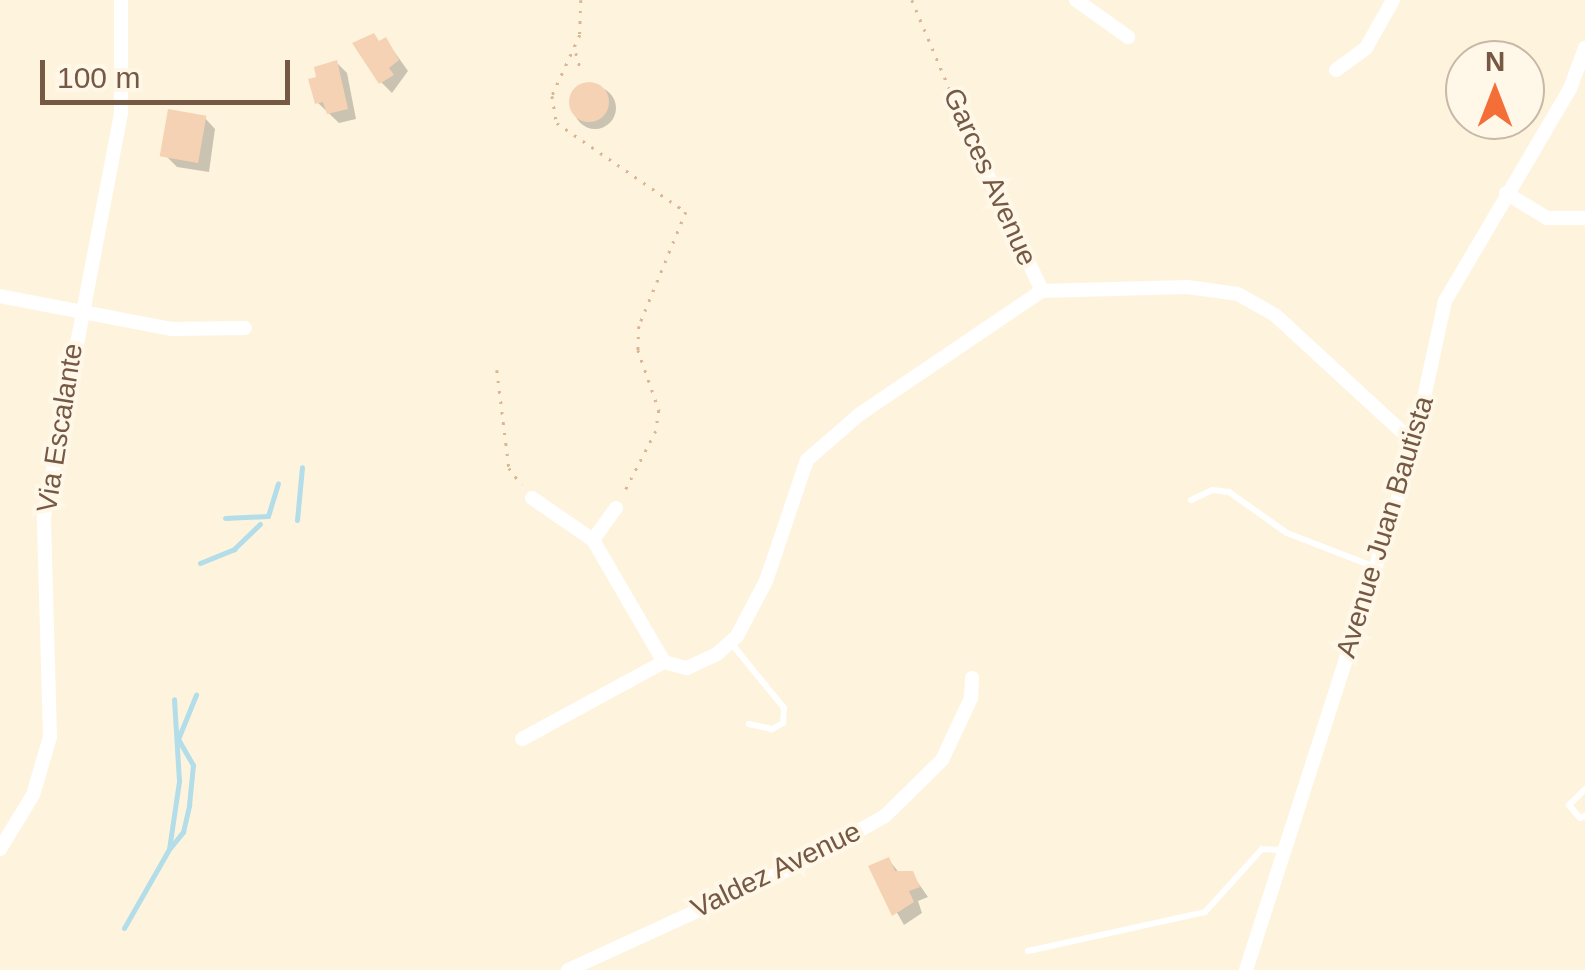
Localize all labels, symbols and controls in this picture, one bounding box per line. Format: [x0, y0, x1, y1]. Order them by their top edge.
scale bar [45, 40, 295, 102]
north arrow [1445, 40, 1545, 140]
text: N [1485, 46, 1505, 77]
text: 100 m [57, 61, 140, 94]
street label: Garces Avenue [936, 82, 1044, 272]
street label: Via Escalante [30, 341, 90, 515]
street label: Avenue Juan Bautista [1329, 392, 1441, 662]
street label: Valdez Avenue [685, 814, 867, 926]

